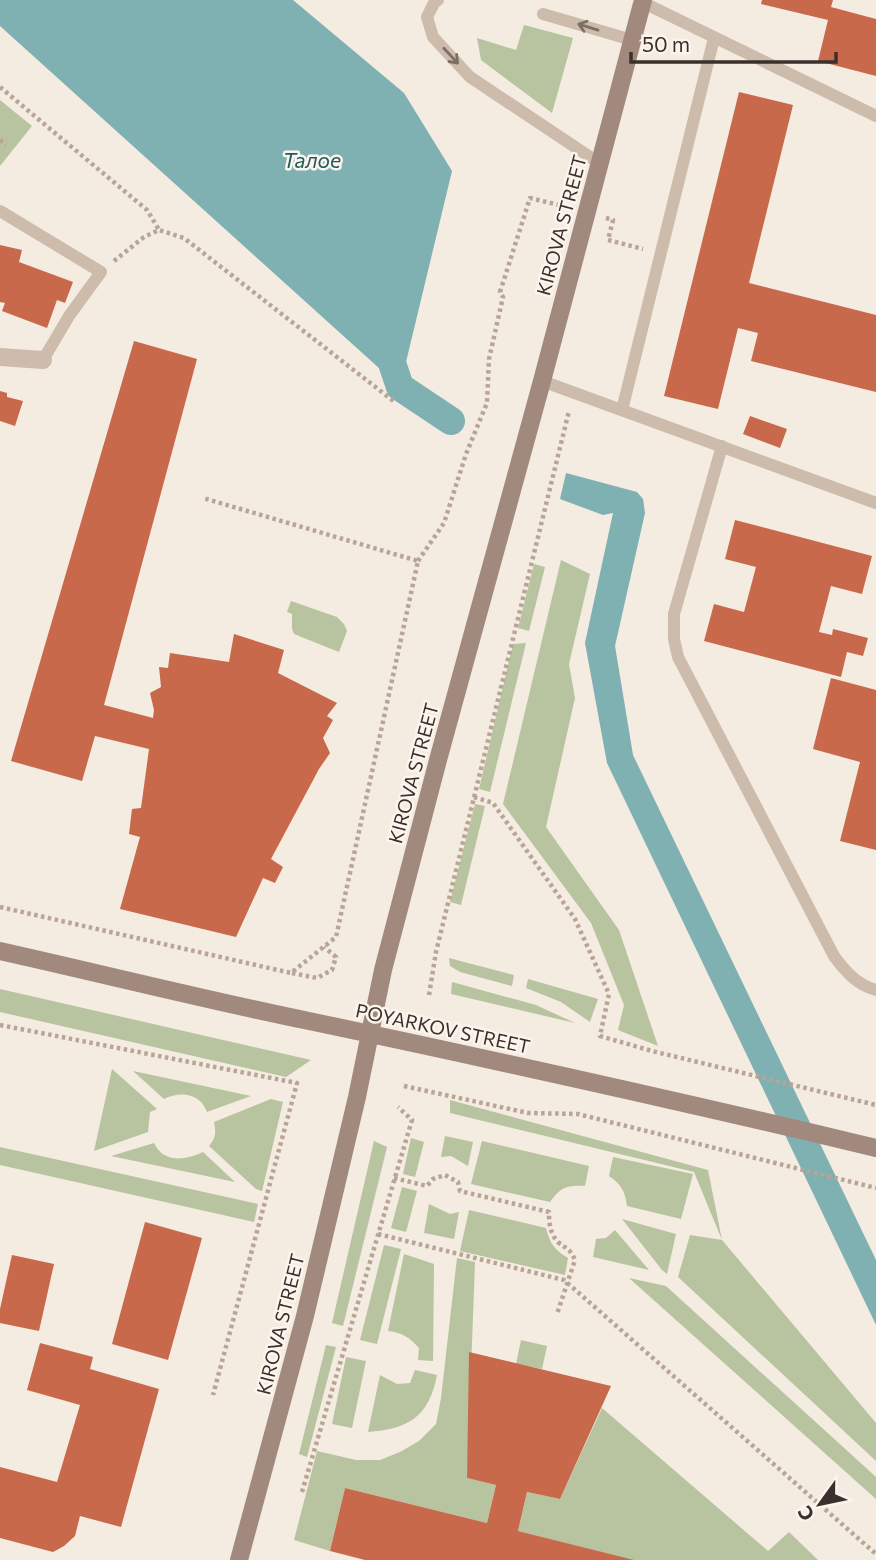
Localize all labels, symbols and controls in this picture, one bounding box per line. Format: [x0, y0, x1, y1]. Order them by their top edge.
one-way arrow [577, 20, 599, 33]
scale bar [631, 21, 836, 65]
text: 50 m [642, 31, 690, 56]
one-way arrow [443, 47, 459, 65]
water label: Талое [283, 147, 341, 172]
street label: KIROVA STREET [531, 152, 591, 298]
street label: KIROVA STREET [383, 700, 443, 846]
street label: POYARKOV STREET [354, 998, 532, 1058]
street label: KIROVA STREET [251, 1251, 309, 1397]
north arrow [785, 1469, 855, 1539]
text: С [792, 1502, 819, 1525]

